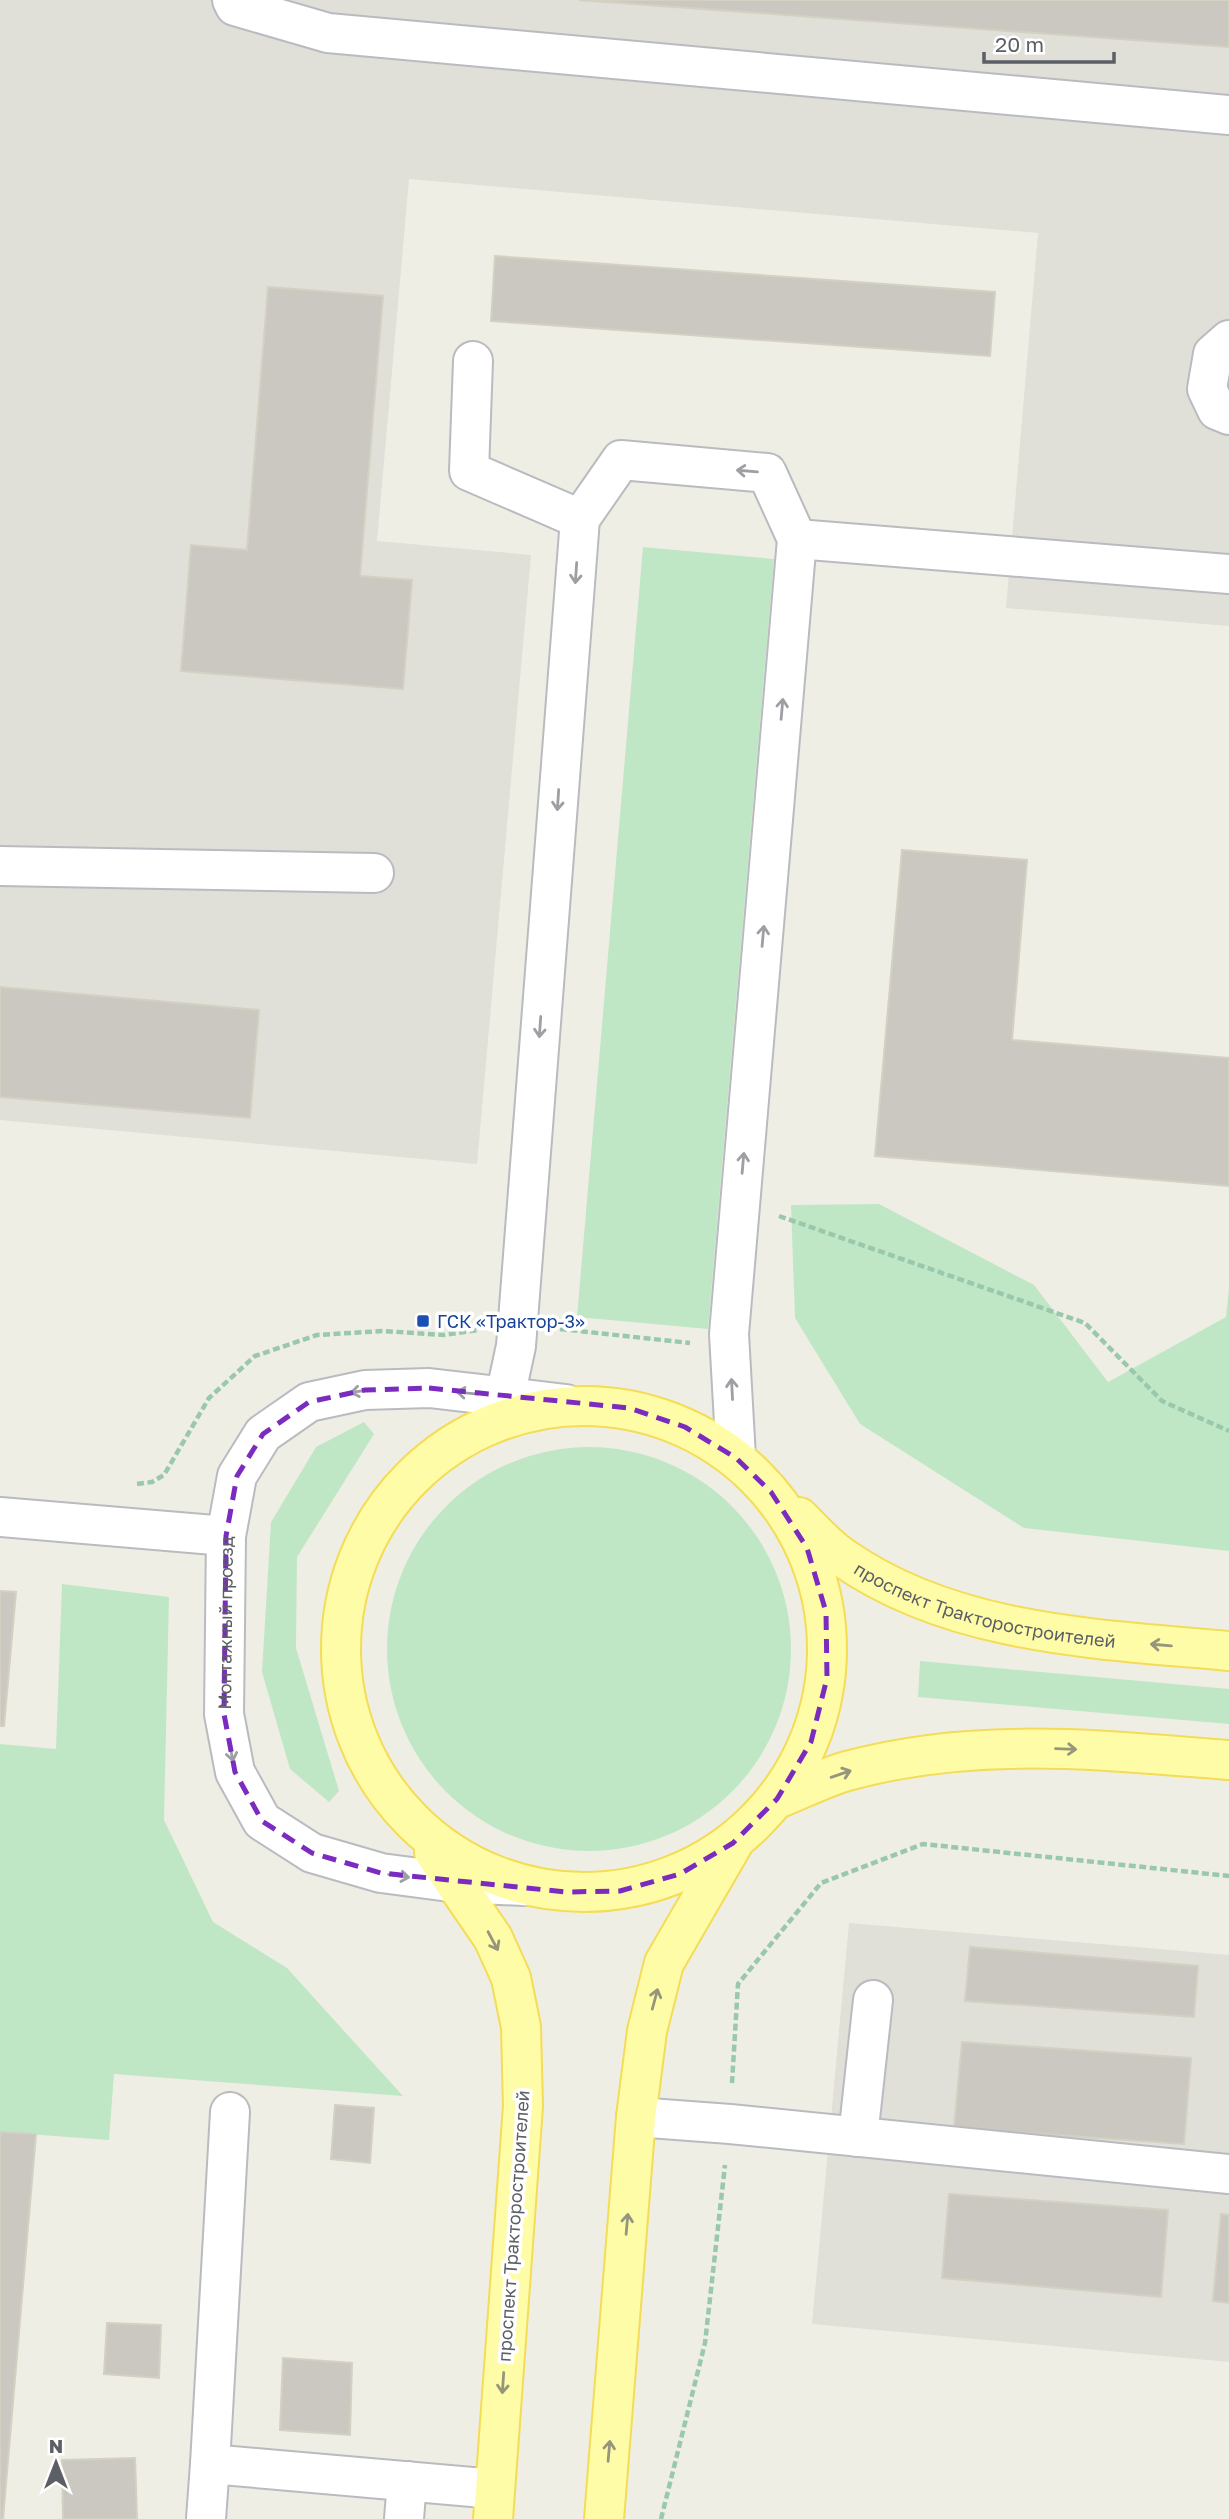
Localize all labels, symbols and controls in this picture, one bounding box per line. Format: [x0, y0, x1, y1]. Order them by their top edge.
scale bar [984, 21, 1114, 65]
text: 20 m [995, 31, 1044, 57]
one-way arrow [736, 464, 758, 477]
one-way arrow [569, 561, 582, 584]
one-way arrow [776, 698, 789, 721]
one-way arrow [551, 788, 564, 811]
one-way arrow [757, 925, 770, 948]
one-way arrow [534, 1015, 547, 1038]
one-way arrow [737, 1152, 750, 1174]
place label: ГСК «Трактор-3» [437, 1310, 585, 1332]
marker: ГСК «Трактор-3» [415, 1313, 431, 1329]
one-way arrow [725, 1379, 738, 1401]
one-way arrow [350, 1385, 373, 1398]
one-way arrow [456, 1386, 479, 1399]
street label: Монтажный проезд [213, 1536, 237, 1710]
street label: проспект Тракторостроителей [850, 1557, 1117, 1652]
one-way arrow [1150, 1638, 1173, 1651]
one-way arrow [225, 1739, 238, 1762]
one-way arrow [1054, 1743, 1077, 1756]
one-way arrow [829, 1767, 851, 1779]
one-way arrow [388, 1869, 410, 1882]
one-way arrow [487, 1930, 500, 1951]
one-way arrow [649, 1988, 662, 2011]
street label: проспект Тракторостроителей [493, 2089, 533, 2363]
one-way arrow [621, 2213, 634, 2236]
one-way arrow [496, 2371, 509, 2394]
north arrow [21, 2428, 91, 2498]
text: N [49, 2434, 63, 2457]
one-way arrow [603, 2440, 616, 2463]

